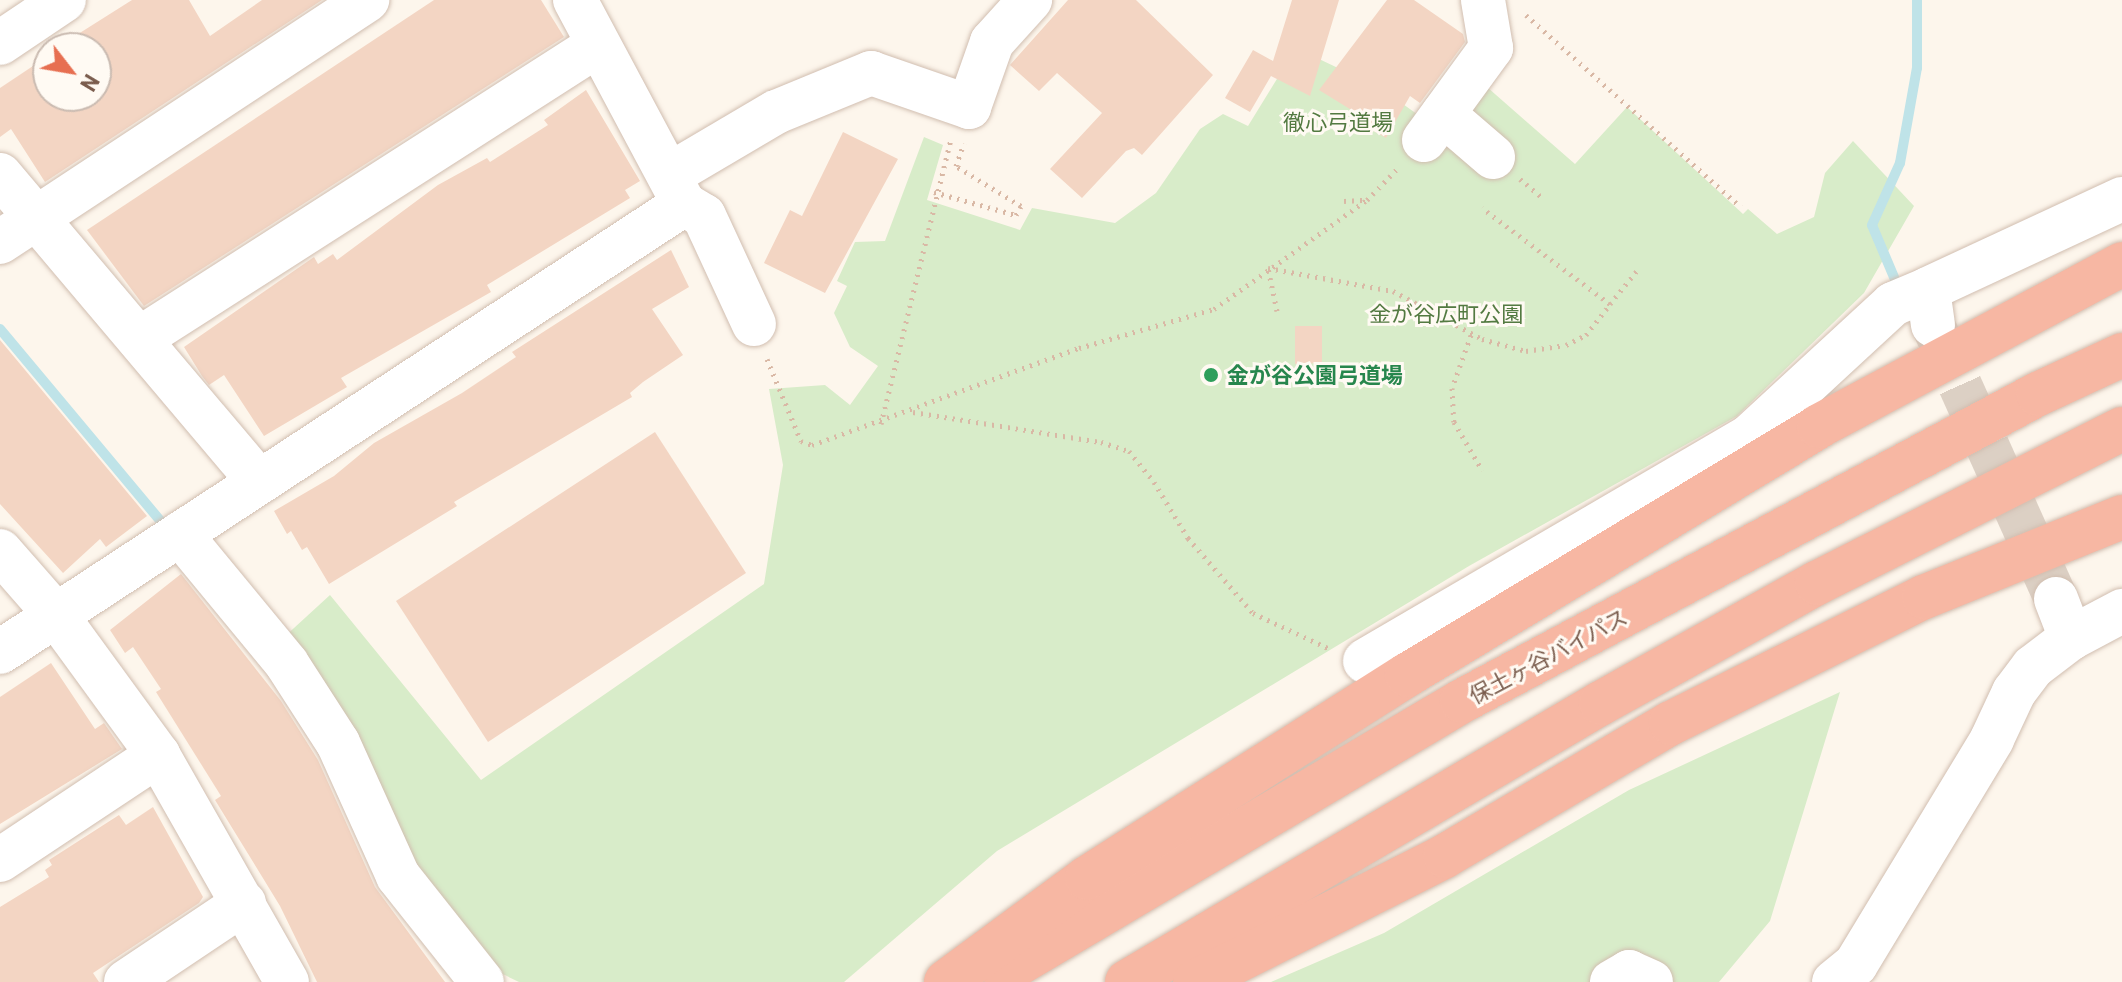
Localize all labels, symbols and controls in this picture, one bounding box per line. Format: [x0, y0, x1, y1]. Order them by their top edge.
north arrow [32, 32, 112, 112]
text: N [76, 70, 106, 96]
park label: 徹心弓道場 [1283, 109, 1393, 135]
park label: 金が谷広町公園 [1369, 301, 1523, 327]
place label: 金が谷公園弓道場 [1227, 362, 1403, 388]
marker: 金が谷公園弓道場 [1202, 366, 1220, 384]
street label: 保土ヶ谷バイパス [1464, 603, 1632, 709]

